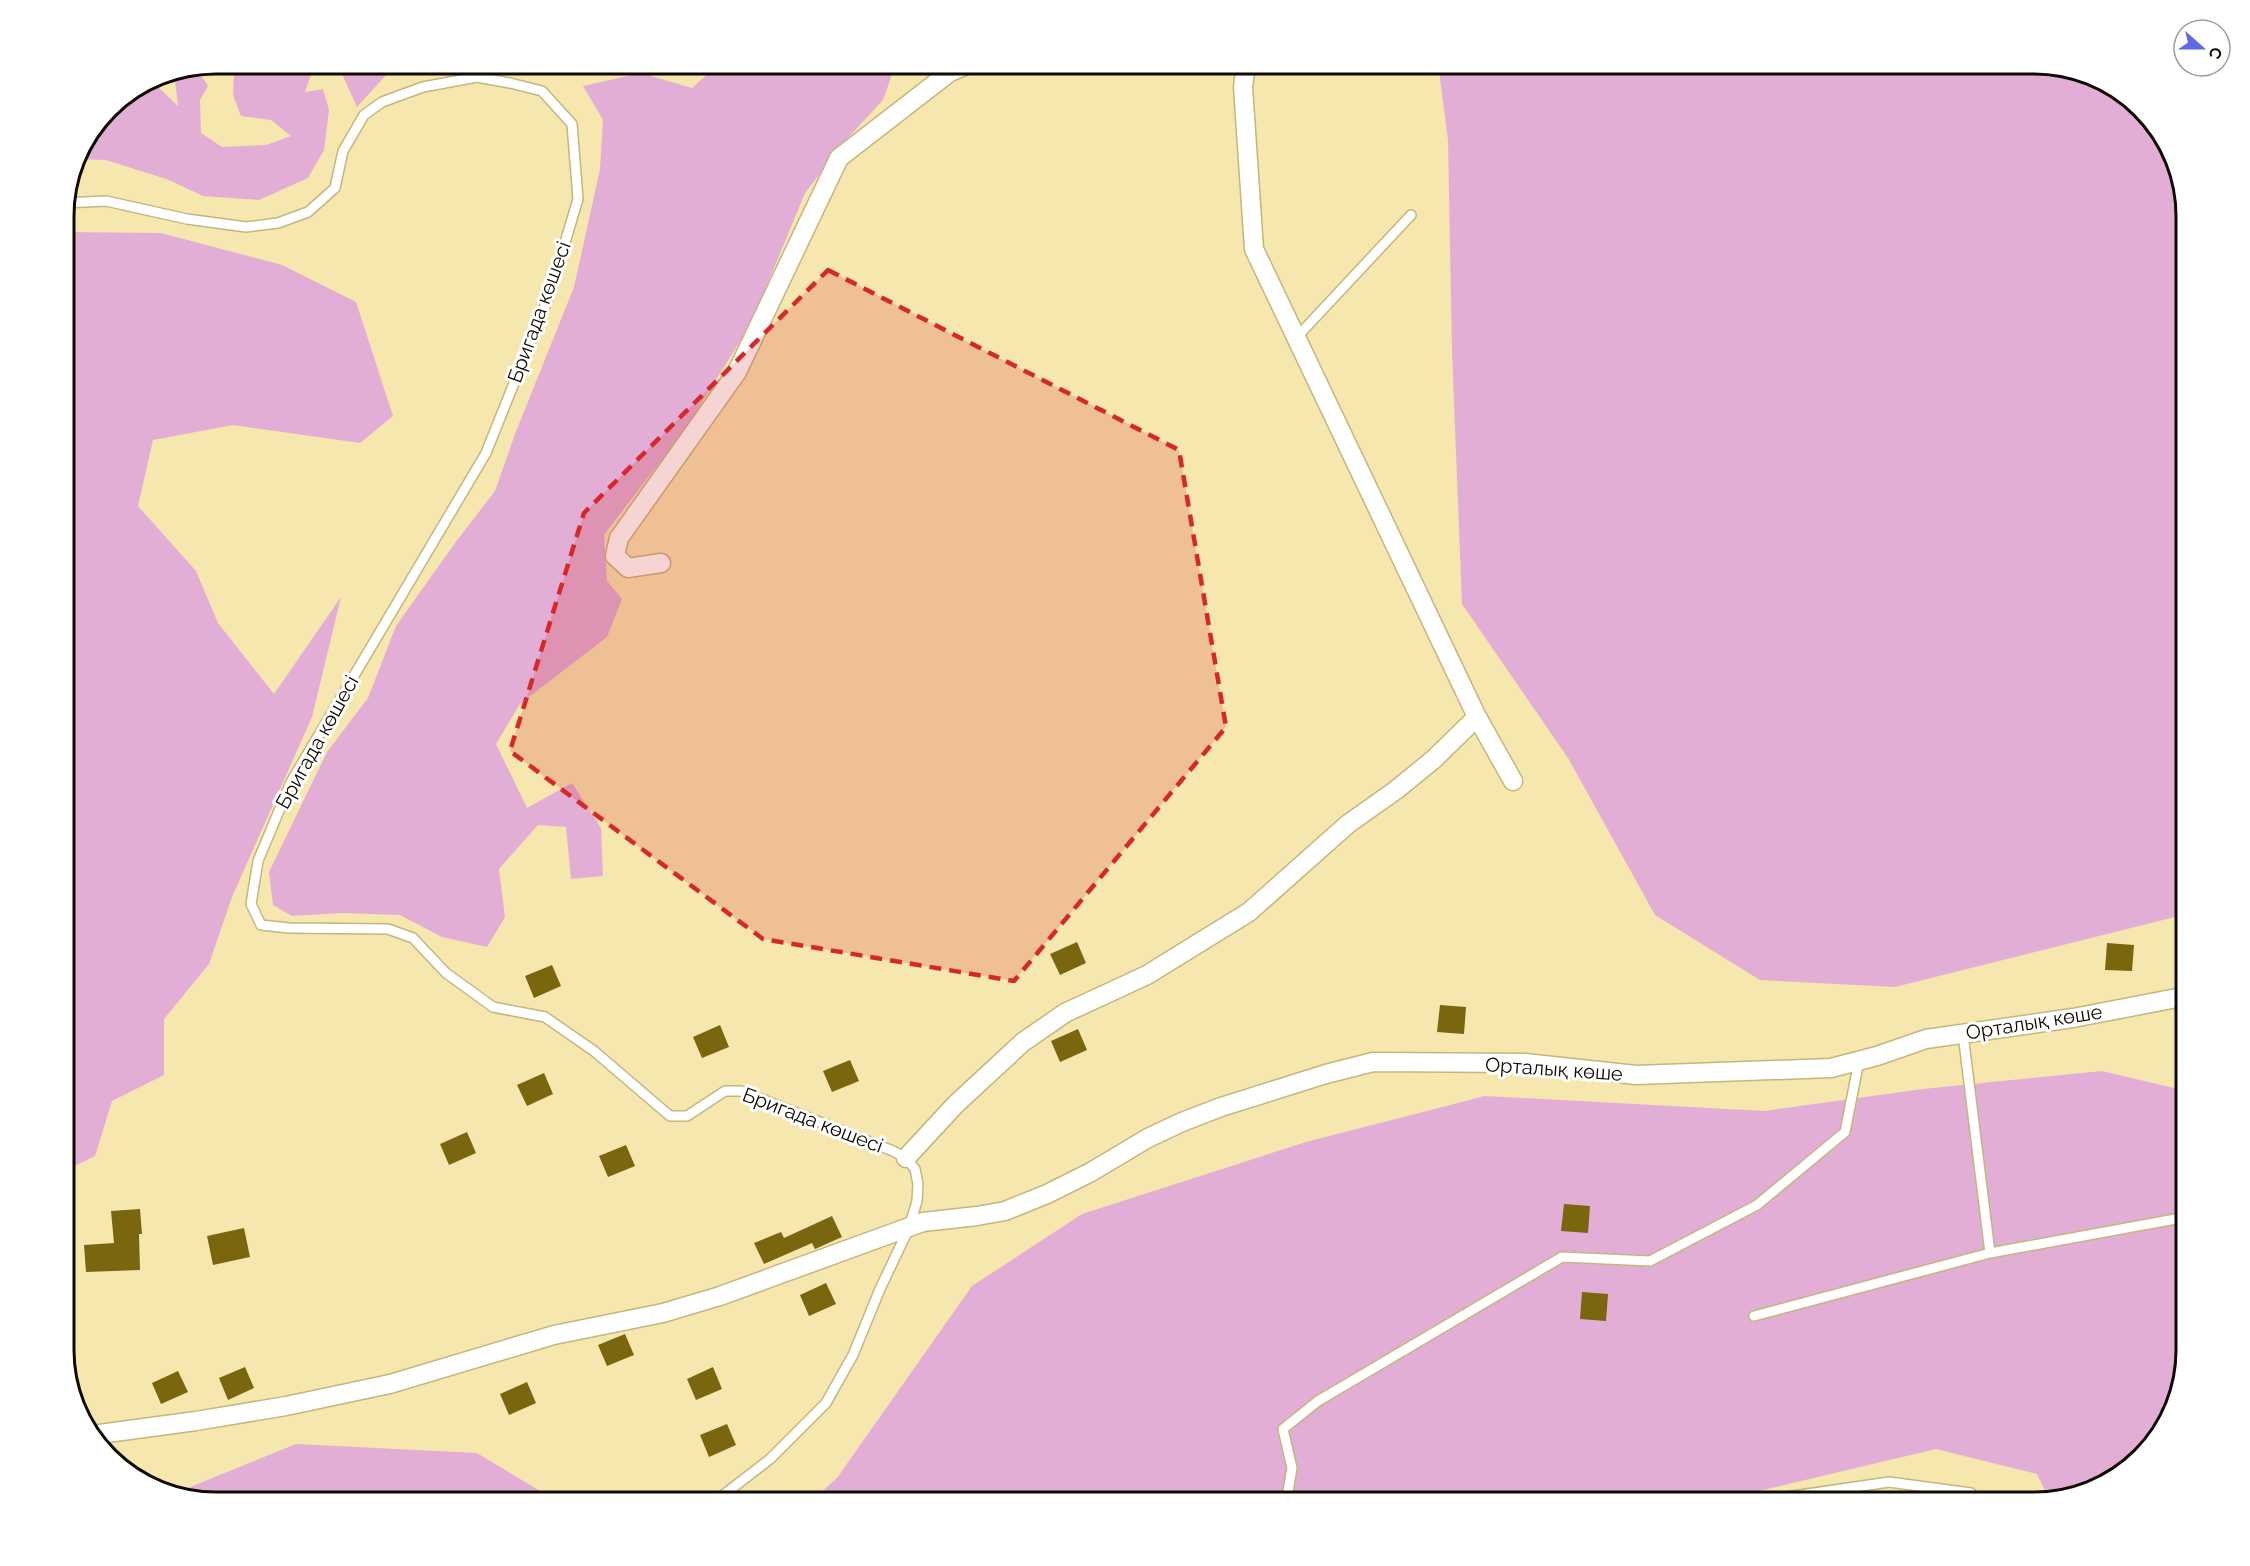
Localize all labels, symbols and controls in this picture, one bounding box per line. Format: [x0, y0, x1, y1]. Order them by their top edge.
north arrow [2172, 18, 2232, 78]
text: С [2205, 45, 2226, 62]
street label: Бригада көшесі [502, 238, 576, 386]
street label: Бригада көшесі [270, 671, 364, 813]
street label: Орталық көше [1964, 999, 2104, 1045]
street label: Орталық көше [1484, 1052, 1624, 1086]
street label: Бригада көшесі [739, 1082, 887, 1158]

